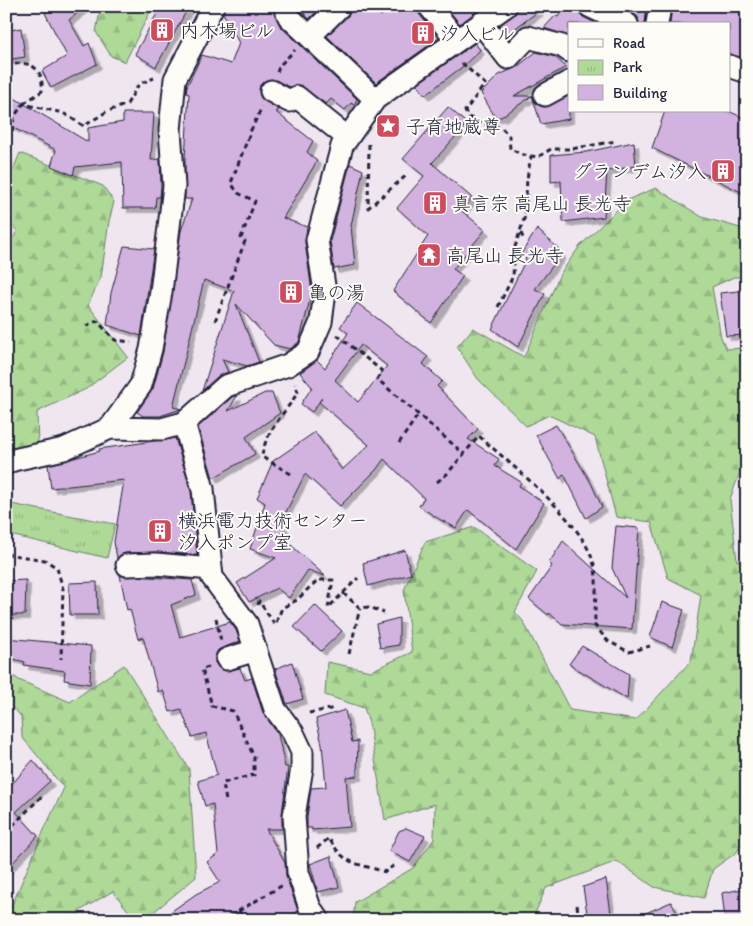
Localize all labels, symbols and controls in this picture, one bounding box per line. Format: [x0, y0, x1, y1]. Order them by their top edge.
building icon: 内木場ビル [149, 17, 175, 43]
place label: 内木場ビル [180, 19, 275, 42]
building icon: 汐入ビル [410, 20, 436, 46]
place label: 汐入ビル [440, 22, 516, 45]
legend [568, 22, 730, 112]
text: Road [613, 34, 646, 52]
text: Park [613, 58, 643, 76]
text: Building [613, 84, 667, 102]
place icon: 子育地蔵尊 [375, 113, 401, 139]
place label: 子育地蔵尊 [406, 115, 501, 138]
building icon: グランデム汐入 [710, 158, 736, 184]
place label: グランデム汐入 [573, 160, 706, 183]
building icon: 真言宗 高尾山 長光寺 [422, 190, 448, 216]
place label: 真言宗 高尾山 長光寺 [452, 192, 632, 215]
temple icon: 高尾山 長光寺 [416, 242, 442, 268]
place label: 高尾山 長光寺 [446, 244, 564, 267]
building icon: 亀の湯 [278, 279, 304, 305]
place label: 亀の湯 [308, 281, 365, 304]
place label: 横浜電力技術センター 汐入ポンプ室 [178, 509, 367, 554]
building icon: 横浜電力技術センター 汐入ポンプ室 [147, 518, 173, 544]

